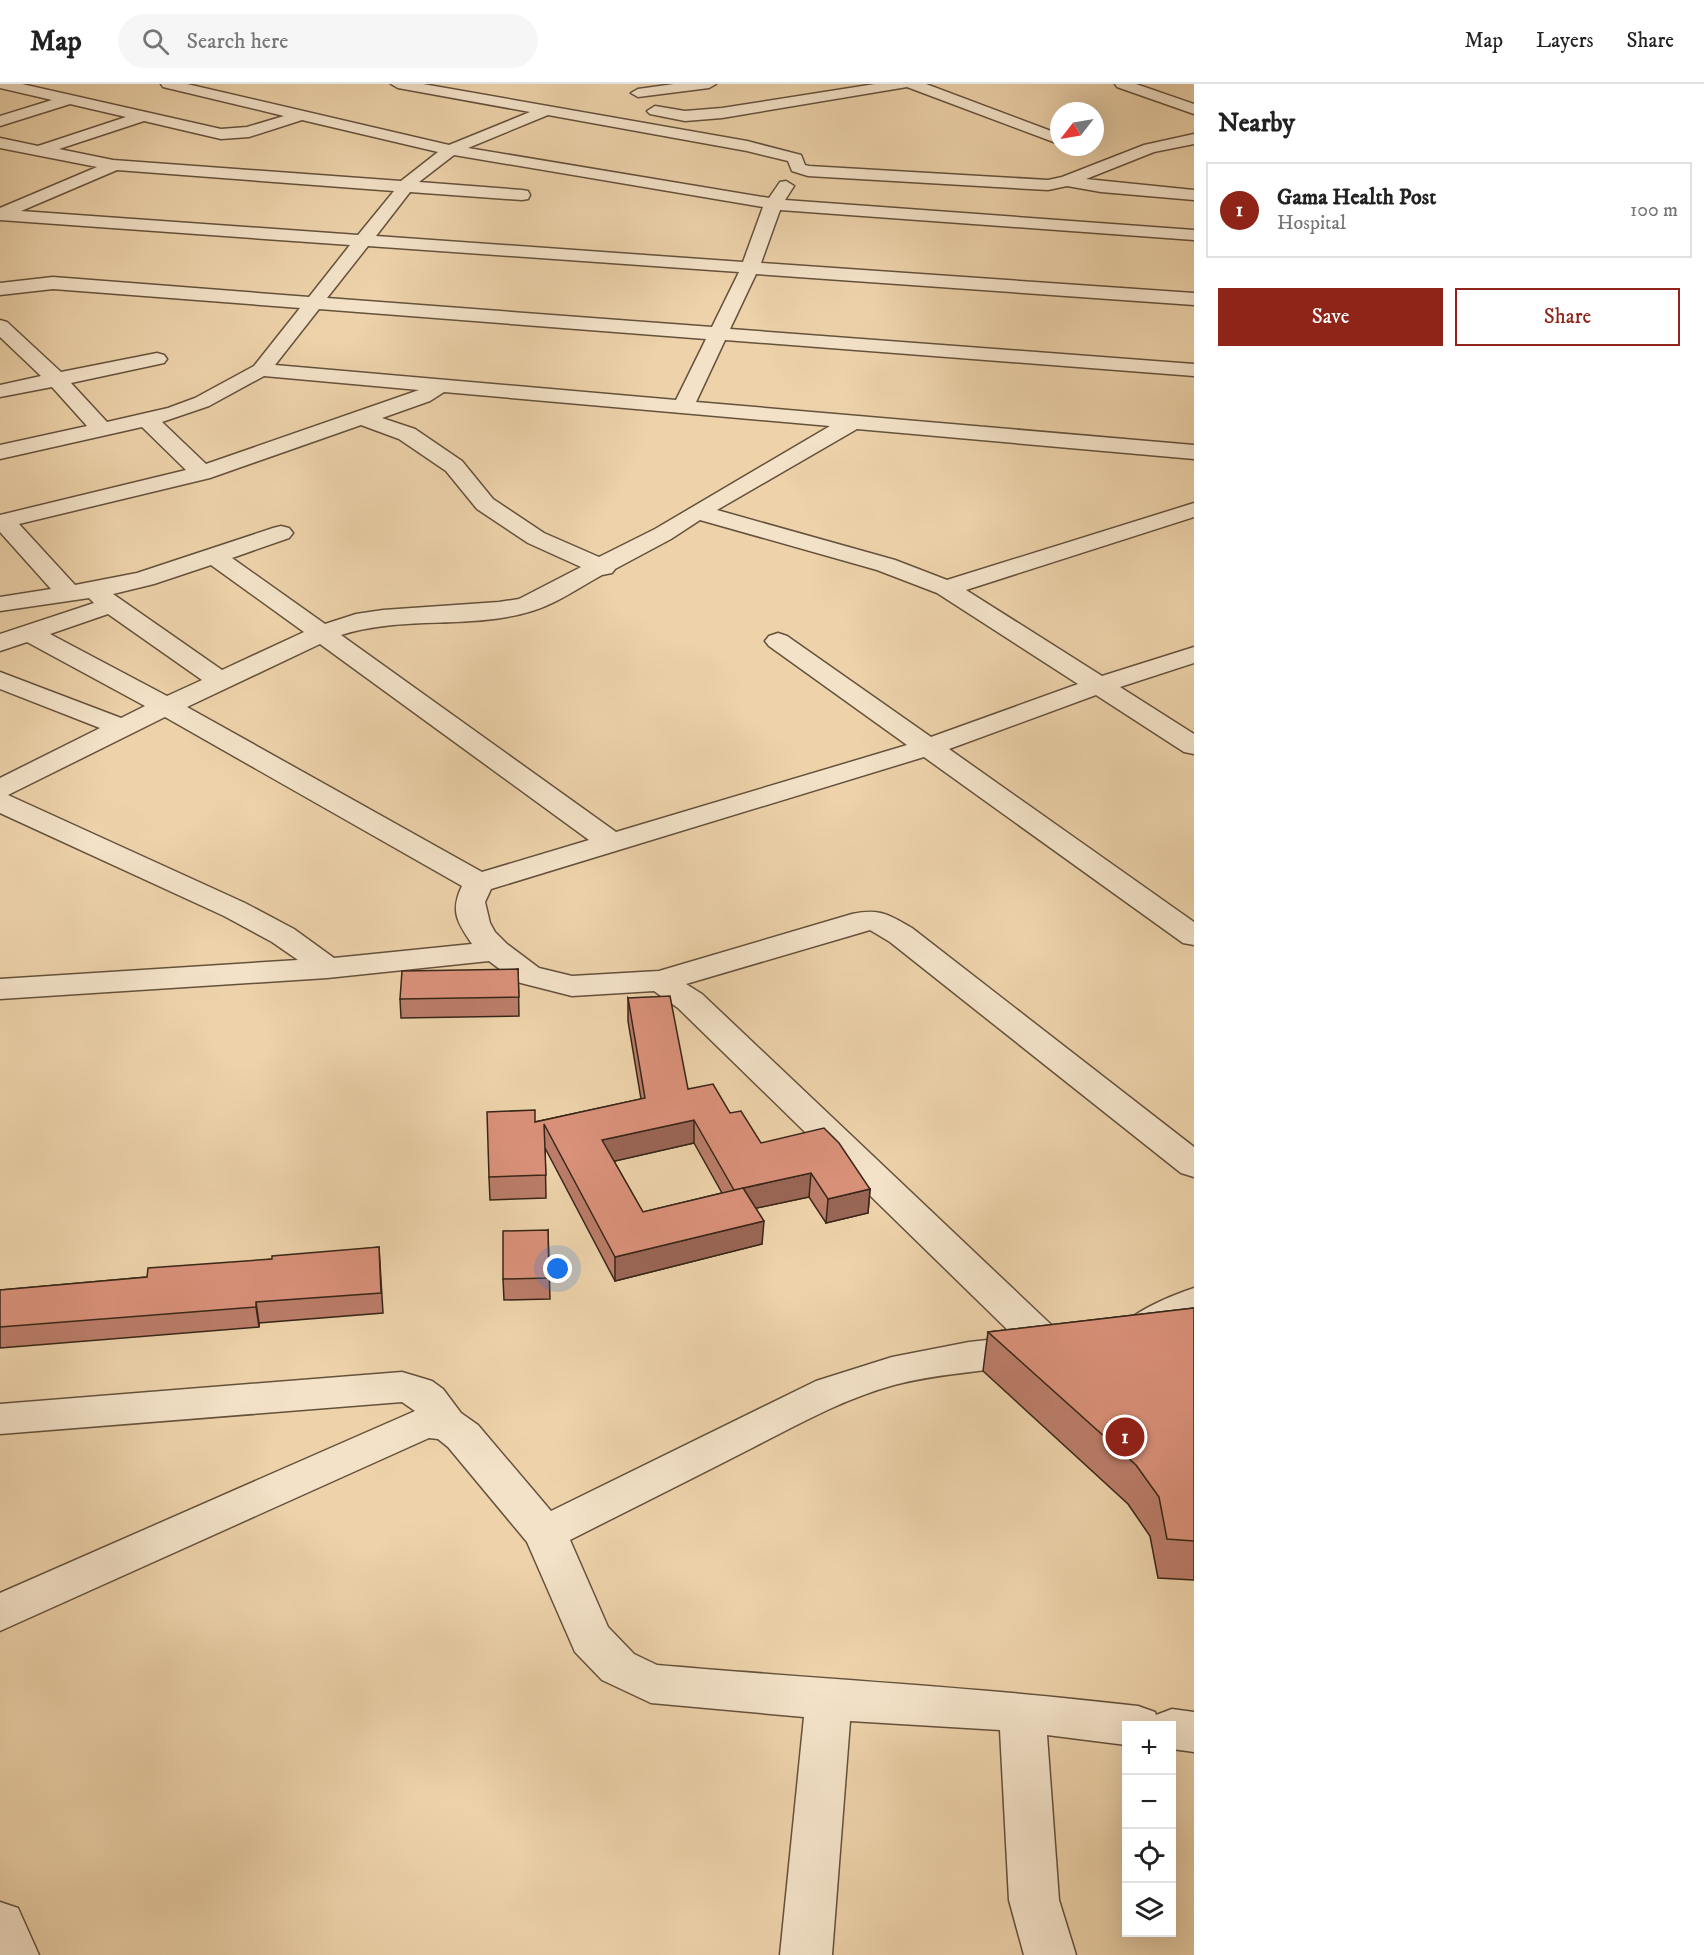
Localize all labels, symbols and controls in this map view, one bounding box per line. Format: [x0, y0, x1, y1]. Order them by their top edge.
search box [118, 14, 538, 68]
text: Map [30, 24, 82, 59]
icon: search [139, 25, 172, 58]
text: Search here [187, 28, 288, 55]
text: Map [1464, 28, 1503, 54]
text: Layers [1536, 28, 1594, 54]
text: Share [1627, 28, 1674, 54]
north arrow [1050, 102, 1104, 156]
text: Nearby [1218, 107, 1295, 140]
text: Gama Health Post [1277, 184, 1436, 211]
text: 1 [1236, 198, 1243, 223]
text: 100 m [1630, 198, 1678, 223]
text: Hospital [1277, 211, 1346, 236]
button: Save [1218, 288, 1443, 346]
button: Share [1455, 288, 1680, 346]
your location [543, 1254, 572, 1283]
pin: 1 [1106, 1414, 1144, 1460]
map controls [1122, 1721, 1176, 1937]
button: + [1122, 1721, 1176, 1775]
button: − [1122, 1775, 1176, 1829]
button: locate [1122, 1829, 1176, 1883]
button: layers [1122, 1883, 1176, 1937]

